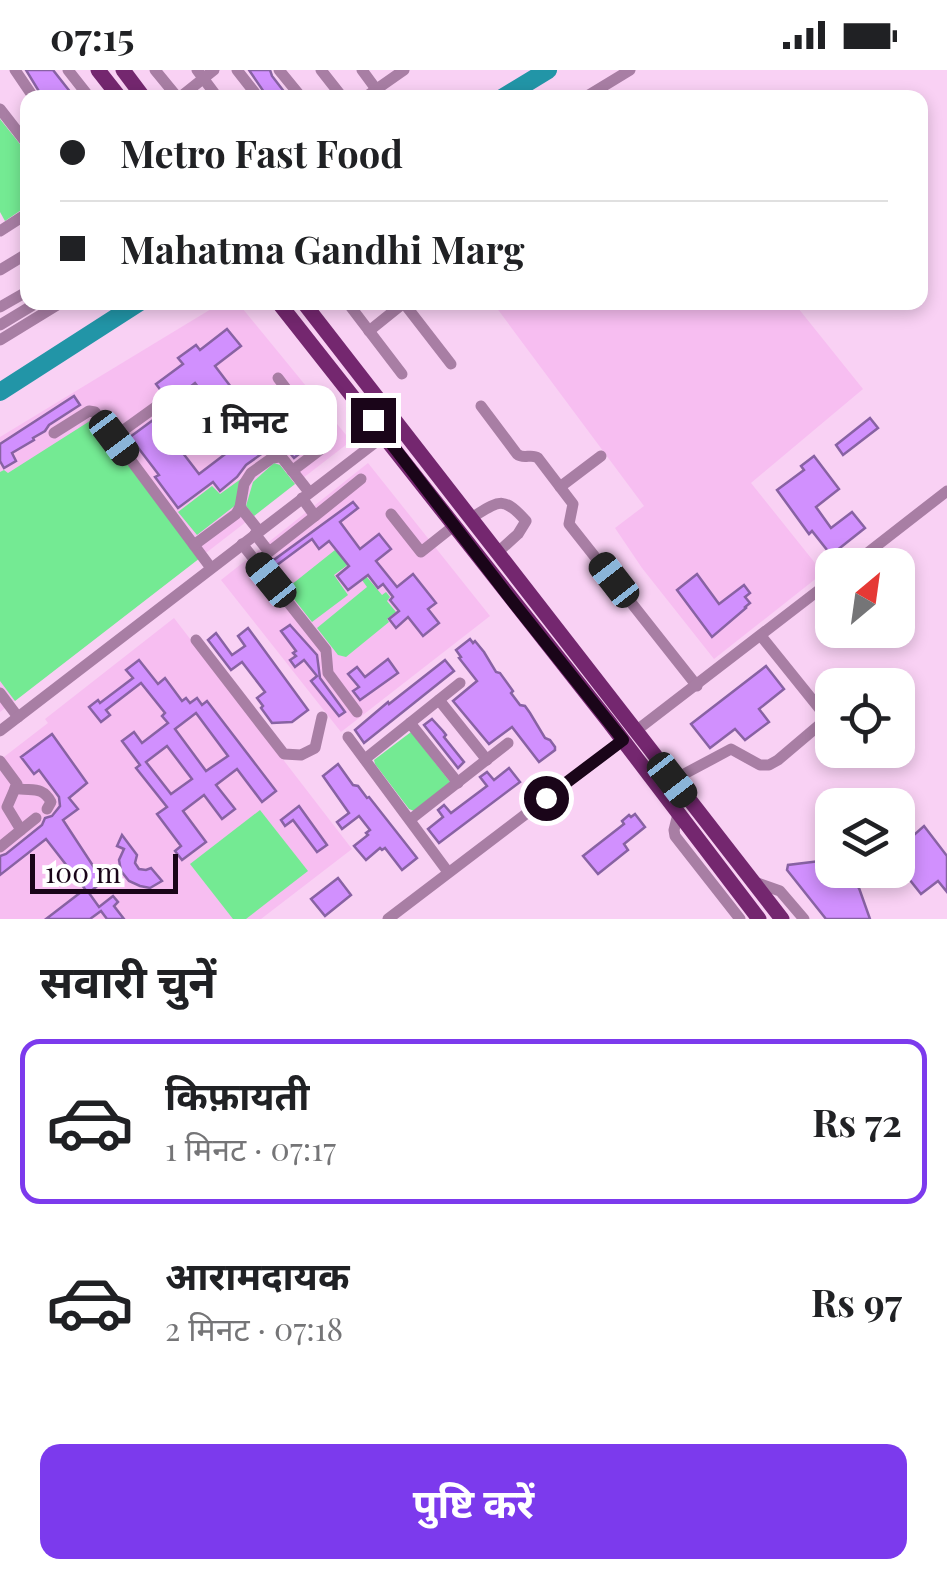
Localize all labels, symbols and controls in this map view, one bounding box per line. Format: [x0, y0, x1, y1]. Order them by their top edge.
text: 07:15 [50, 10, 134, 61]
text: Metro Fast Food [120, 127, 403, 178]
text: Mahatma Gandhi Marg [120, 223, 525, 274]
callout: 1 मिनट [153, 385, 338, 455]
text: 1 मिनट [201, 398, 288, 441]
route end [351, 398, 396, 443]
car [84, 405, 144, 471]
car [240, 547, 302, 613]
car [584, 547, 644, 613]
north arrow [815, 548, 915, 648]
map controls [815, 548, 915, 888]
button: locate [815, 668, 915, 768]
car [642, 747, 702, 813]
route start [524, 776, 569, 821]
button: layers [815, 788, 915, 888]
scale bar [30, 849, 178, 894]
text: 100 m [45, 853, 121, 890]
text: सवारी चुनें [40, 949, 216, 1009]
text: किफ़ायती [165, 1069, 309, 1120]
icon: car [45, 1077, 135, 1167]
text: Rs 72 [812, 1096, 902, 1147]
text: 1 मिनट · 07:17 [165, 1126, 336, 1169]
text: आरामदायक [165, 1249, 349, 1300]
icon: car [45, 1257, 135, 1347]
text: Rs 97 [811, 1276, 902, 1327]
text: 2 मिनट · 07:18 [165, 1306, 343, 1349]
button: पुष्टि करें [40, 1444, 907, 1559]

